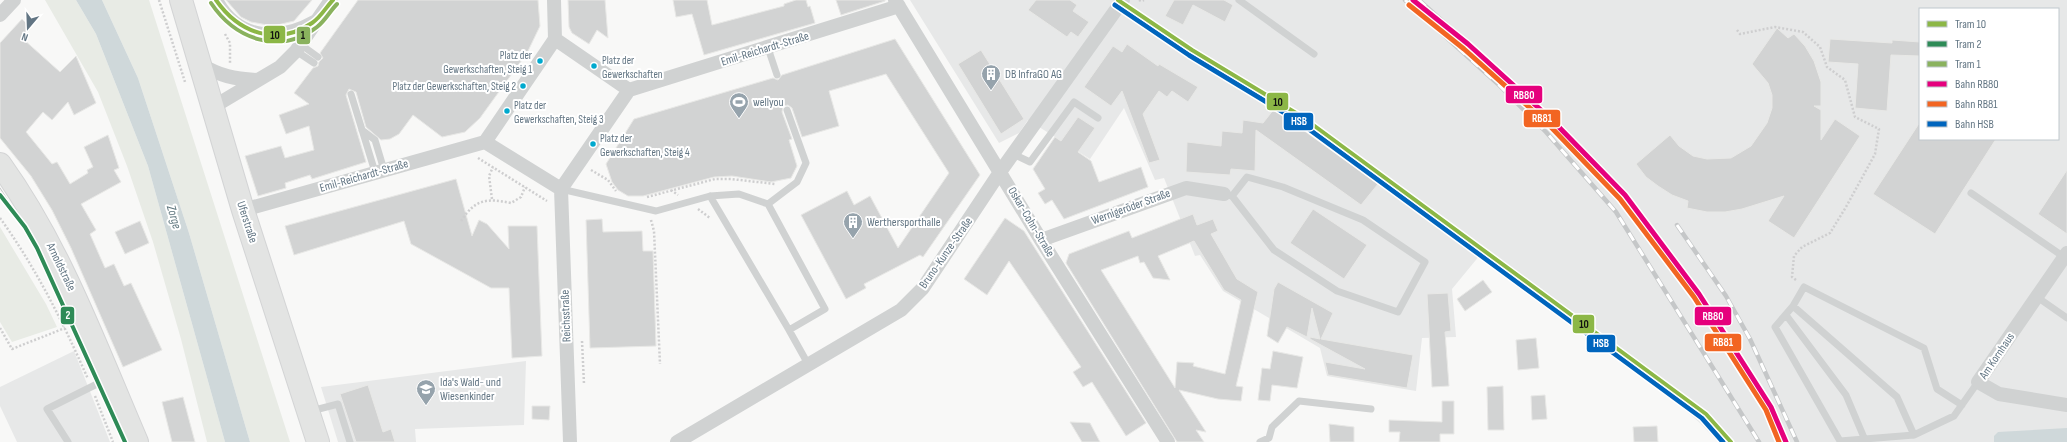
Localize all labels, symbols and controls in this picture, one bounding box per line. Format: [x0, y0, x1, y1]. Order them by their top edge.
north arrow [8, 8, 48, 48]
legend [1919, 8, 2059, 140]
text: Tram 10 [1955, 17, 1986, 32]
line badge: 10 [263, 25, 286, 44]
line badge: 1 [296, 26, 311, 45]
street label: Emil-Reichardt-Straße [719, 28, 811, 70]
text: 10 [270, 29, 280, 42]
text: 1 [301, 29, 306, 42]
text: N [20, 30, 30, 44]
text: Tram 2 [1955, 37, 1981, 52]
place label: Platz der Gewerkschaften, Steig 1 [443, 49, 532, 76]
place label: Platz der Gewerkschaften [602, 54, 663, 81]
marker: Platz der Gewerkschaften, Steig 1 [535, 56, 545, 66]
text: Tram 1 [1955, 57, 1981, 72]
marker: Platz der Gewerkschaften [589, 61, 599, 71]
building icon: DB InfraGO AG [980, 63, 1002, 91]
place label: DB InfraGO AG [1005, 67, 1062, 82]
text: Bahn RB80 [1955, 77, 1999, 92]
place label: Platz der Gewerkschaften, Steig 2 [393, 80, 516, 93]
marker: Platz der Gewerkschaften, Steig 2 [518, 81, 528, 91]
line badge: RB80 [1505, 85, 1543, 104]
text: RB80 [1513, 89, 1535, 102]
sports icon: wellyou [728, 91, 750, 119]
line badge: 10 [1266, 92, 1289, 111]
place label: wellyou [753, 95, 784, 110]
text: 10 [1273, 96, 1283, 109]
text: Bahn RB81 [1955, 97, 1998, 112]
place label: Platz der Gewerkschaften, Steig 3 [514, 99, 604, 126]
marker: Platz der Gewerkschaften, Steig 3 [502, 106, 512, 116]
line badge: RB81 [1523, 109, 1561, 128]
line badge: HSB [1283, 112, 1314, 131]
text: RB81 [1532, 112, 1553, 125]
text: HSB [1291, 115, 1307, 128]
text: Bahn HSB [1955, 117, 1994, 132]
place label: Platz der Gewerkschaften, Steig 4 [600, 132, 690, 159]
marker: Platz der Gewerkschaften, Steig 4 [588, 139, 598, 149]
street label: Emil-Reichardt-Straße [318, 156, 410, 196]
street label: Oskar-Cohn-Straße [1004, 184, 1058, 260]
street label: Wernigeröder Straße [1090, 186, 1173, 228]
street label: Uferstraße [233, 199, 261, 245]
water label: Zorge [163, 202, 185, 231]
building icon: Werthersporthalle [842, 211, 864, 239]
street label: Bruno-Kunze-Straße [916, 214, 976, 292]
place label: Werthersporthalle [867, 215, 941, 230]
street label: Arnoldstraße [42, 240, 79, 294]
street label: Reichsstraße [558, 289, 574, 342]
line badge: 2 [60, 306, 75, 325]
line badge: RB80 [1694, 306, 1732, 326]
text: 2 [66, 309, 71, 322]
text: RB80 [1702, 310, 1724, 323]
line badge: 10 [1572, 314, 1595, 334]
text: 10 [1579, 318, 1589, 331]
street label: Am Kornhaus [1975, 330, 2018, 383]
line badge: RB81 [1704, 333, 1742, 352]
line badge: HSB [1586, 334, 1616, 353]
text: RB81 [1713, 336, 1734, 349]
text: HSB [1593, 337, 1609, 350]
place label: Ida's Wald- und Wiesenkinder [440, 375, 501, 404]
school or university icon: Ida's Wald- und Wiesenkinder [415, 378, 437, 406]

